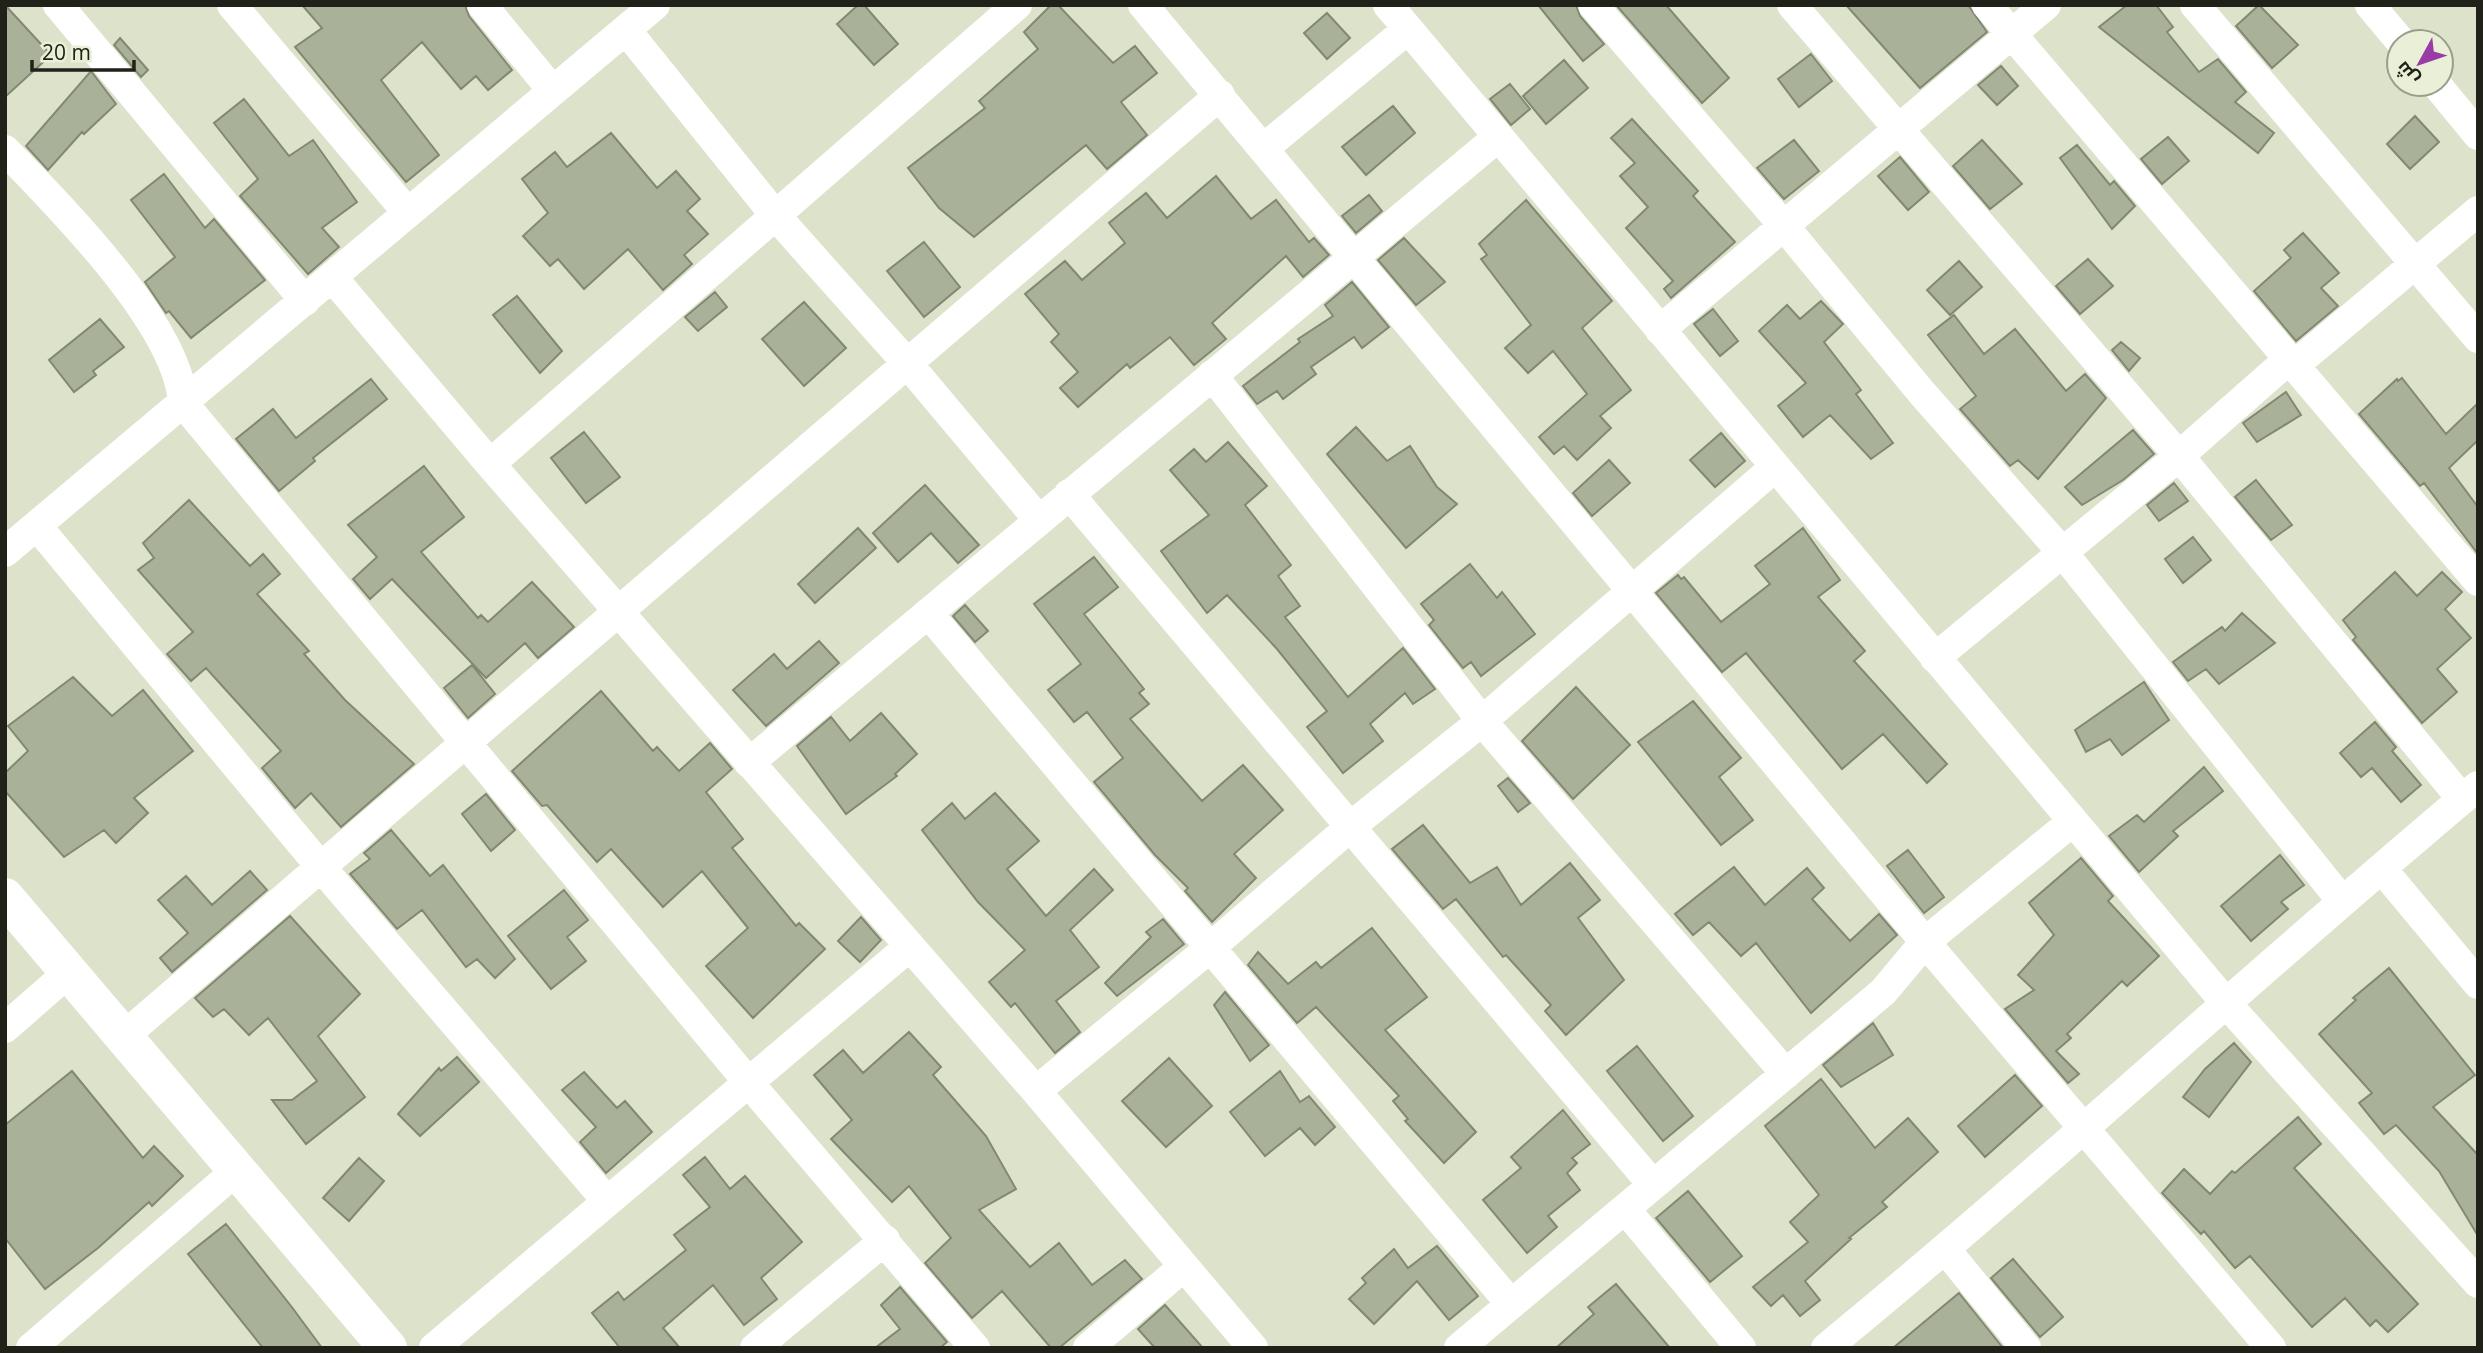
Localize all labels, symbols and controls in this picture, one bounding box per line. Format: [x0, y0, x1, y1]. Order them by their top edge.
scale bar [32, 28, 133, 72]
north arrow [2385, 28, 2455, 98]
text: 20 m [42, 38, 91, 66]
text: ش [2389, 56, 2425, 92]

